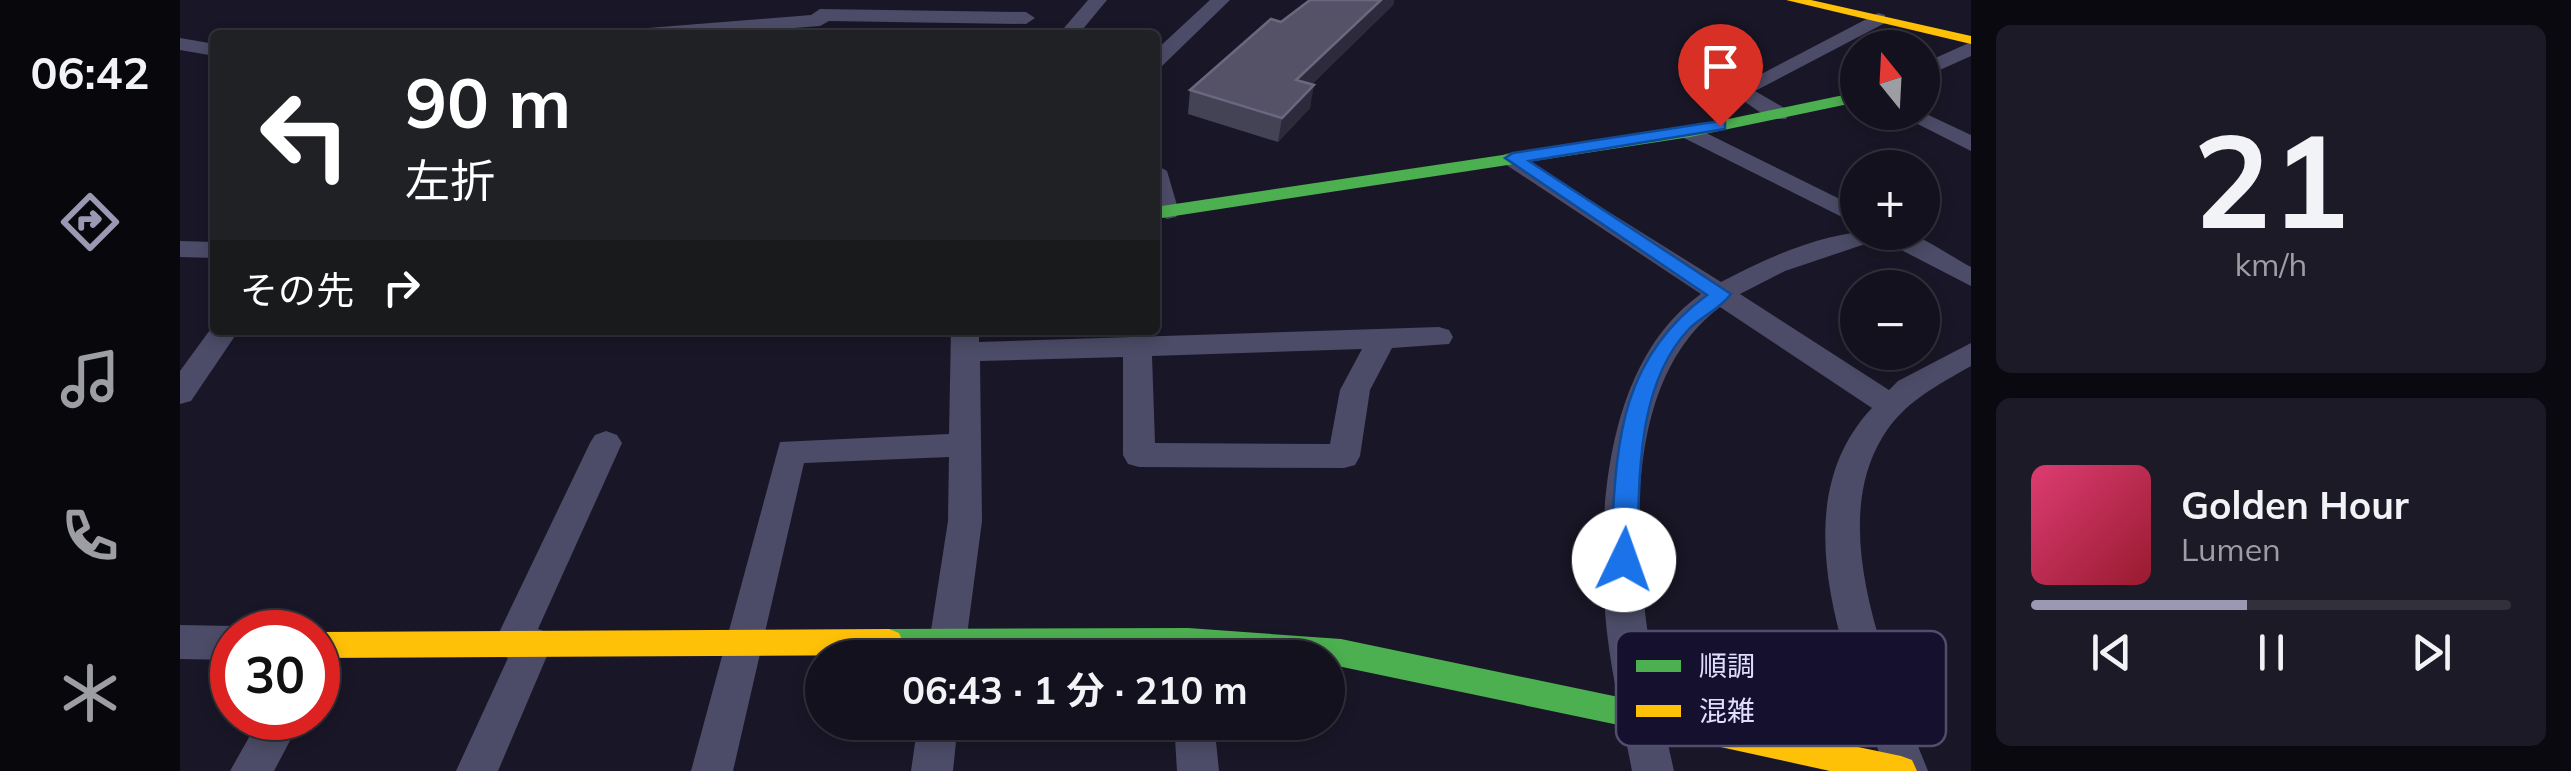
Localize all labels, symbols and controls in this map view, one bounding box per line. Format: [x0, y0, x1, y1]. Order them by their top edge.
pin [1678, 24, 1763, 127]
north arrow [1840, 30, 1940, 130]
map controls [1840, 30, 1940, 370]
icon: arrive [1693, 39, 1748, 94]
text: 06:42 [30, 44, 150, 100]
text: 90 m [405, 58, 571, 146]
icon: left [240, 70, 370, 200]
text: 21 [2193, 97, 2349, 261]
button: + [1840, 150, 1940, 250]
text: 左折 [405, 152, 495, 208]
icon: directions [55, 187, 125, 257]
text: km/h [2235, 244, 2307, 284]
icon: right [374, 260, 429, 315]
text: その先 [240, 266, 354, 314]
button: − [1840, 270, 1940, 370]
icon: music [55, 344, 125, 414]
text: Golden Hour [2181, 481, 2409, 529]
icon: phone [55, 501, 125, 571]
position arrow [1572, 508, 1676, 612]
text: Lumen [2181, 529, 2281, 569]
speed limit sign: 30 [210, 610, 340, 740]
icon: previous [2084, 625, 2139, 680]
icon: pause [2244, 625, 2299, 680]
icon: next [2404, 625, 2459, 680]
legend [1616, 631, 1946, 746]
text: 順調 [1699, 648, 1755, 683]
icon: climate [55, 658, 125, 728]
text: 06:43 · 1 分 · 210 m [902, 666, 1248, 714]
text: 混雑 [1699, 693, 1755, 728]

